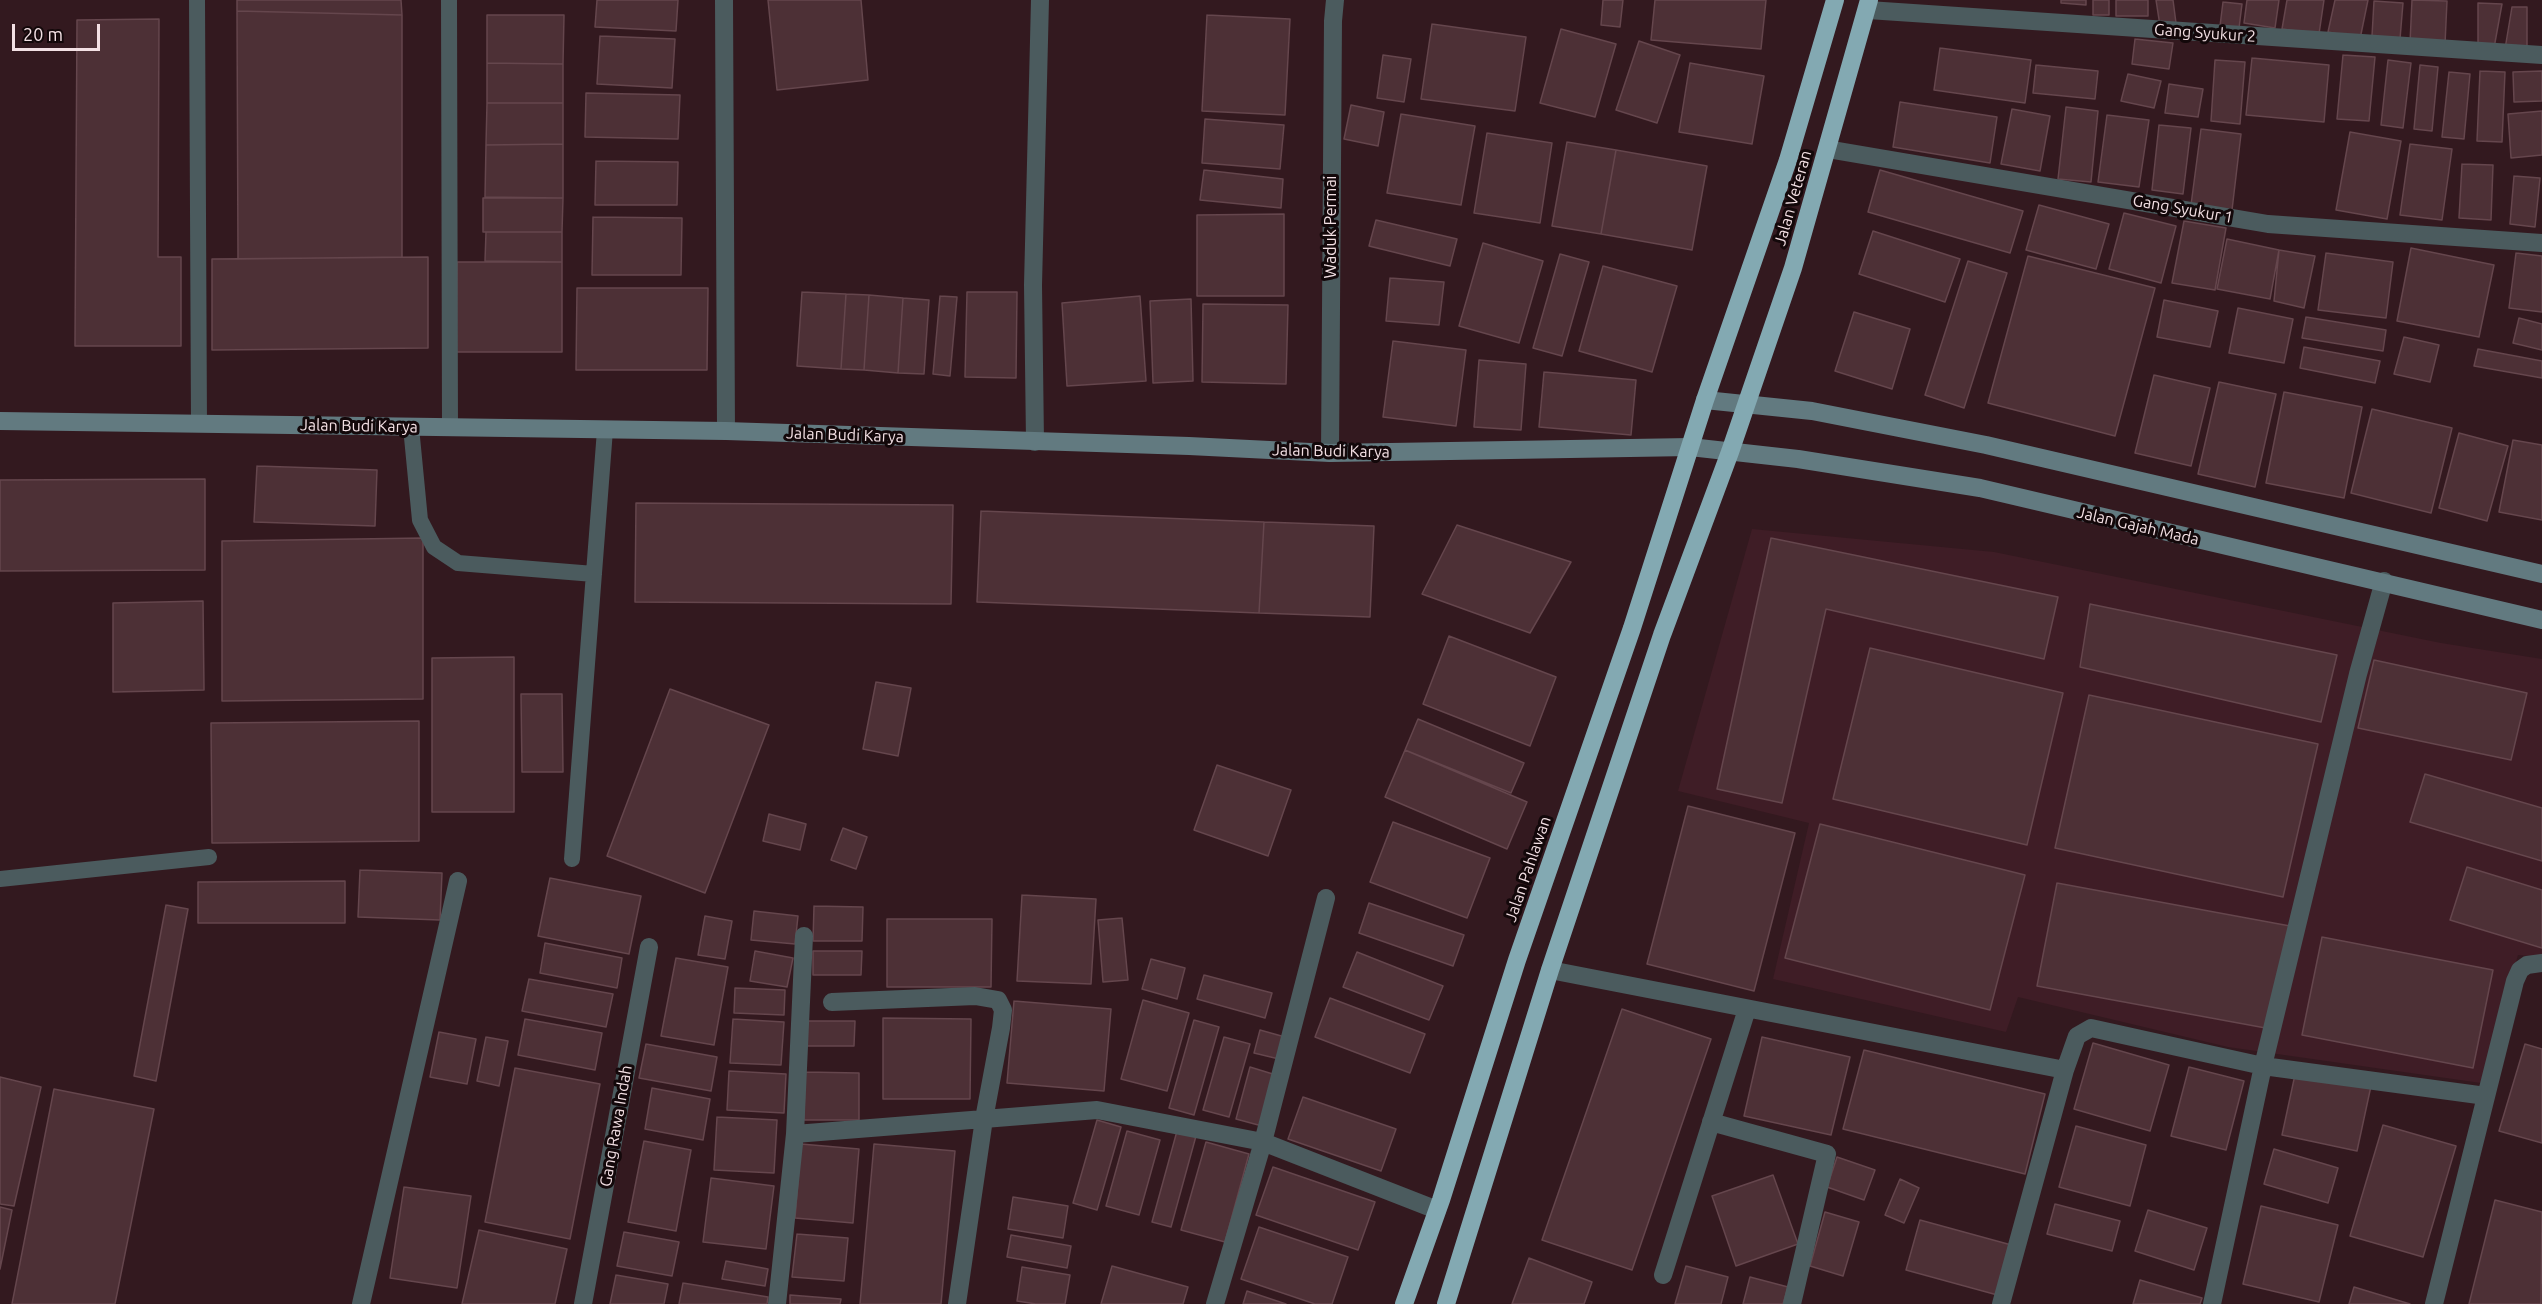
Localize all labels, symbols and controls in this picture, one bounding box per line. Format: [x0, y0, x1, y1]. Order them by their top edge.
scale bar [15, 12, 104, 50]
street label: Gang Syukur 2 [2154, 20, 2256, 46]
text: 20 m [23, 24, 63, 44]
street label: Jalan Veteran [1770, 148, 1816, 248]
street label: Waduk Permai [1321, 175, 1341, 279]
street label: Gang Syukur 1 [2131, 191, 2235, 227]
street label: Jalan Budi Karya [300, 415, 418, 437]
street label: Jalan Budi Karya [786, 423, 904, 447]
street label: Jalan Budi Karya [1272, 440, 1390, 462]
street label: Jalan Gajah Mada [2075, 503, 2201, 549]
street label: Jalan Pahlawan [1501, 814, 1555, 924]
street label: Gang Rawa Indah [596, 1064, 636, 1188]

